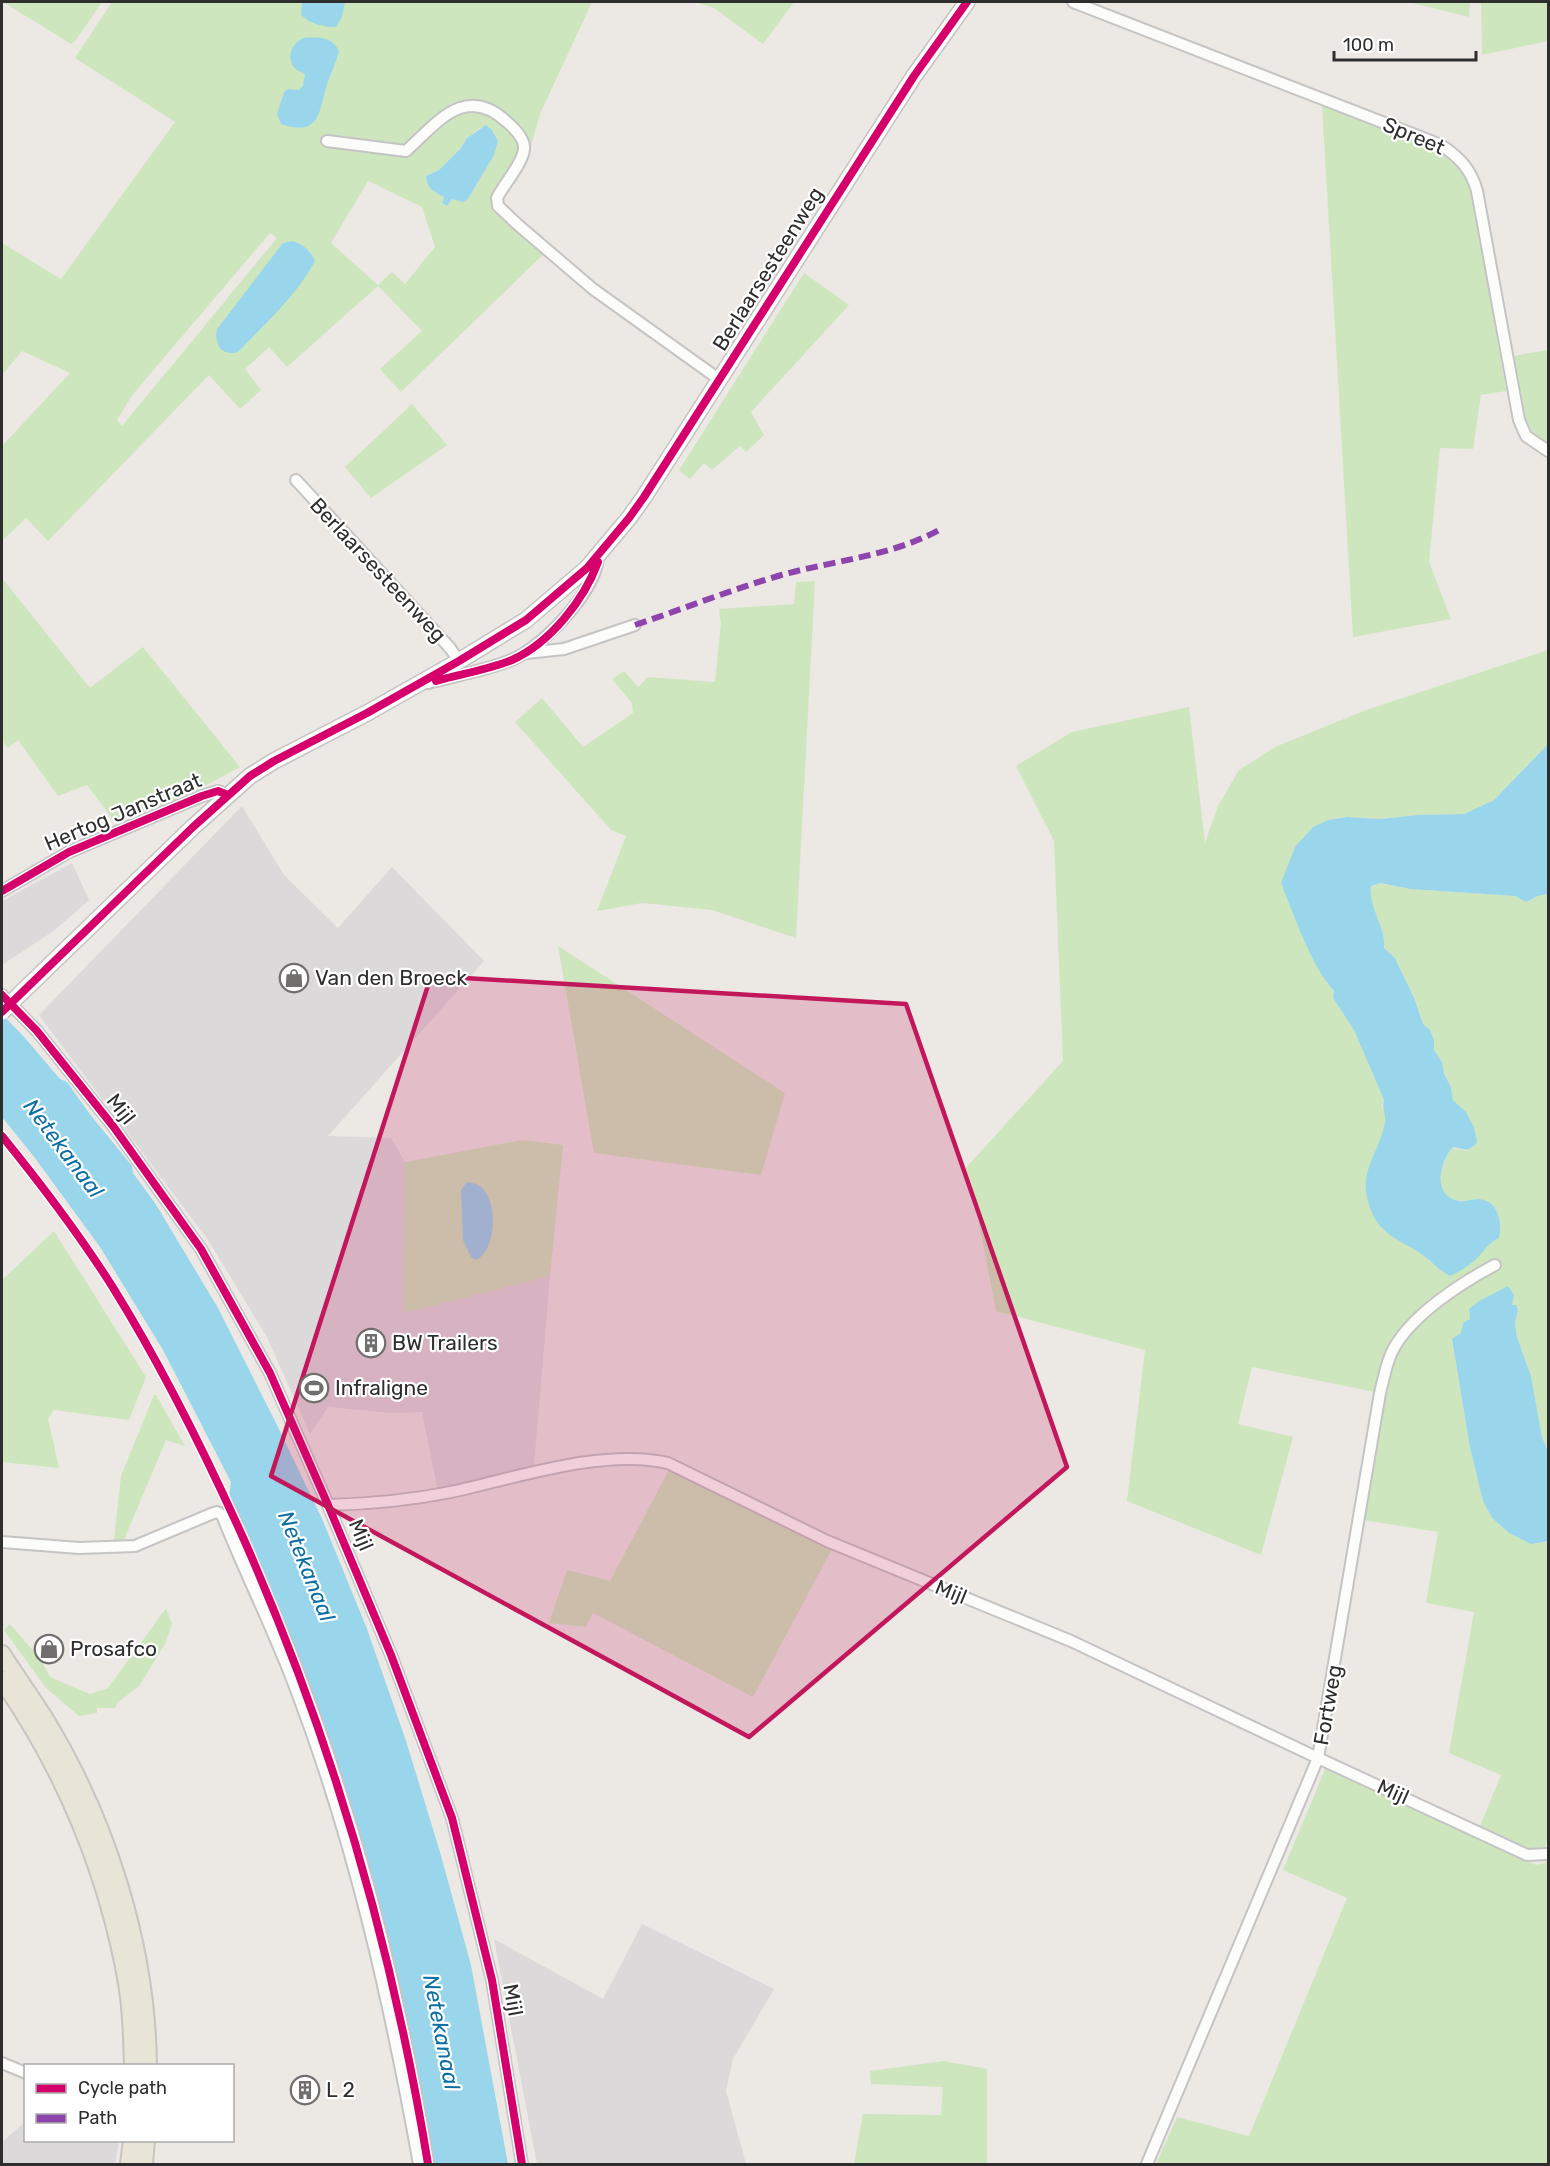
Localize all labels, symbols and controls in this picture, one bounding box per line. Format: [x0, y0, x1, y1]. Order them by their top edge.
scale bar [1334, 24, 1476, 62]
text: 100 m [1343, 34, 1394, 56]
street label: Spreet [1379, 111, 1449, 160]
street label: Berlaarsesteenweg [707, 182, 828, 355]
street label: Berlaarsesteenweg [305, 492, 452, 647]
street label: Hertog Janstraat [40, 767, 205, 856]
shop icon: Van den Broeck [278, 962, 310, 994]
place label: Van den Broeck [315, 965, 467, 990]
street label: Mijl [102, 1088, 141, 1129]
water label: Netekanaal [18, 1093, 110, 1204]
building icon: BW Trailers [355, 1327, 387, 1359]
place label: BW Trailers [392, 1330, 498, 1355]
sports icon: Infraligne [298, 1372, 330, 1404]
place label: Infraligne [335, 1375, 428, 1400]
water label: Netekanaal [272, 1507, 341, 1626]
street label: Mijl [344, 1515, 379, 1555]
street label: Mijl [932, 1574, 971, 1609]
shop icon: Prosafco [33, 1633, 65, 1665]
place label: Prosafco [70, 1636, 157, 1661]
street label: Fortweg [1308, 1663, 1347, 1747]
street label: Mijl [1373, 1774, 1413, 1810]
water label: Netekanaal [417, 1972, 466, 2093]
street label: Mijl [498, 1982, 529, 2018]
legend [24, 2064, 234, 2142]
building icon: L 2 [289, 2074, 321, 2106]
text: Cycle path [78, 2077, 167, 2099]
place label: L 2 [326, 2077, 355, 2102]
text: Path [78, 2107, 117, 2129]

